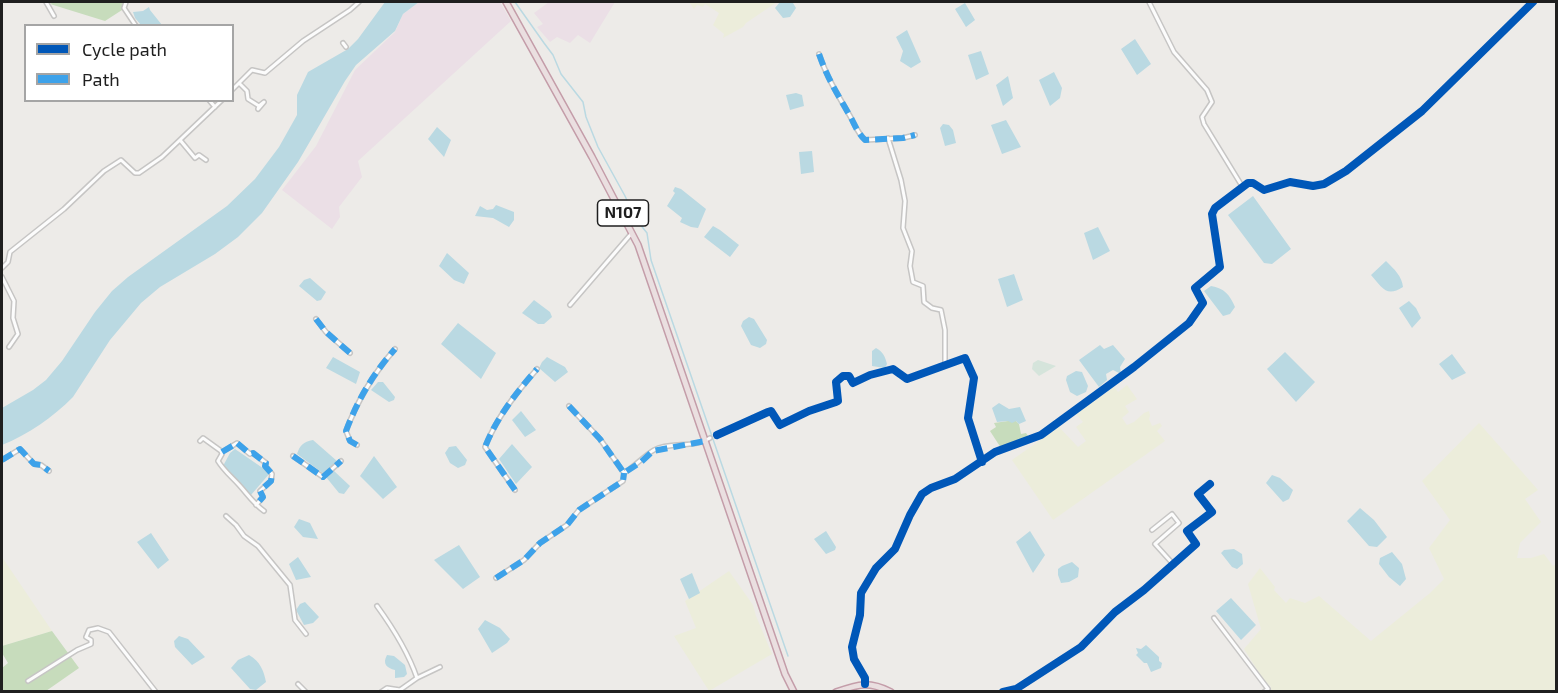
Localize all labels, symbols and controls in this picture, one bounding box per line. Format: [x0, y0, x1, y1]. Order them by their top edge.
legend [24, 24, 234, 102]
text: Cycle path [82, 38, 167, 60]
text: Path [82, 68, 120, 90]
road number: N107 [598, 200, 648, 226]

